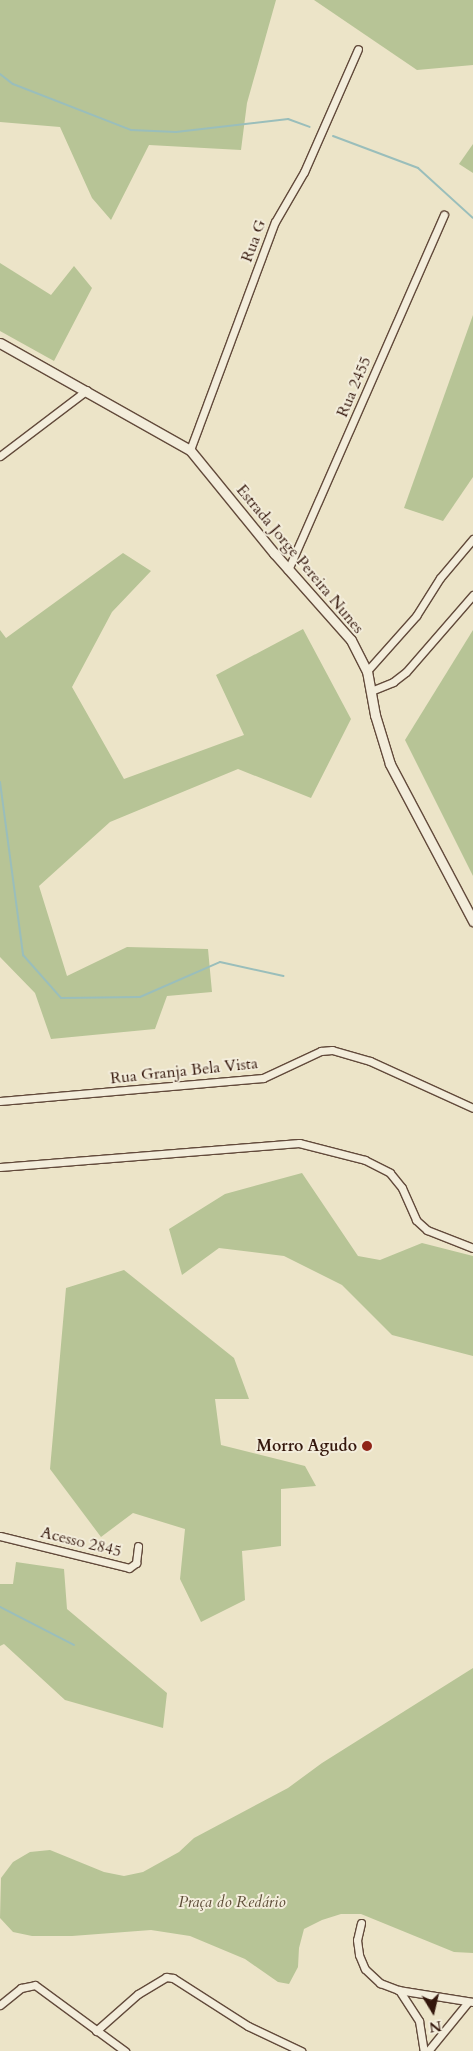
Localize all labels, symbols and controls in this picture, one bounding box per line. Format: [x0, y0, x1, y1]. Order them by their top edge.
street label: Rua G [237, 217, 271, 265]
street label: Rua 2455 [333, 354, 375, 420]
street label: Estrada Jorge Pereira Nunes [232, 481, 368, 637]
street label: Rua Granja Bela Vista [109, 1054, 259, 1088]
place label: Morro Agudo [256, 1436, 357, 1456]
marker: Morro Agudo [361, 1440, 373, 1452]
street label: Acesso 2845 [39, 1523, 123, 1561]
park label: Praça do Redário [178, 1892, 286, 1912]
north arrow [408, 1986, 458, 2036]
text: N [428, 2016, 443, 2037]

